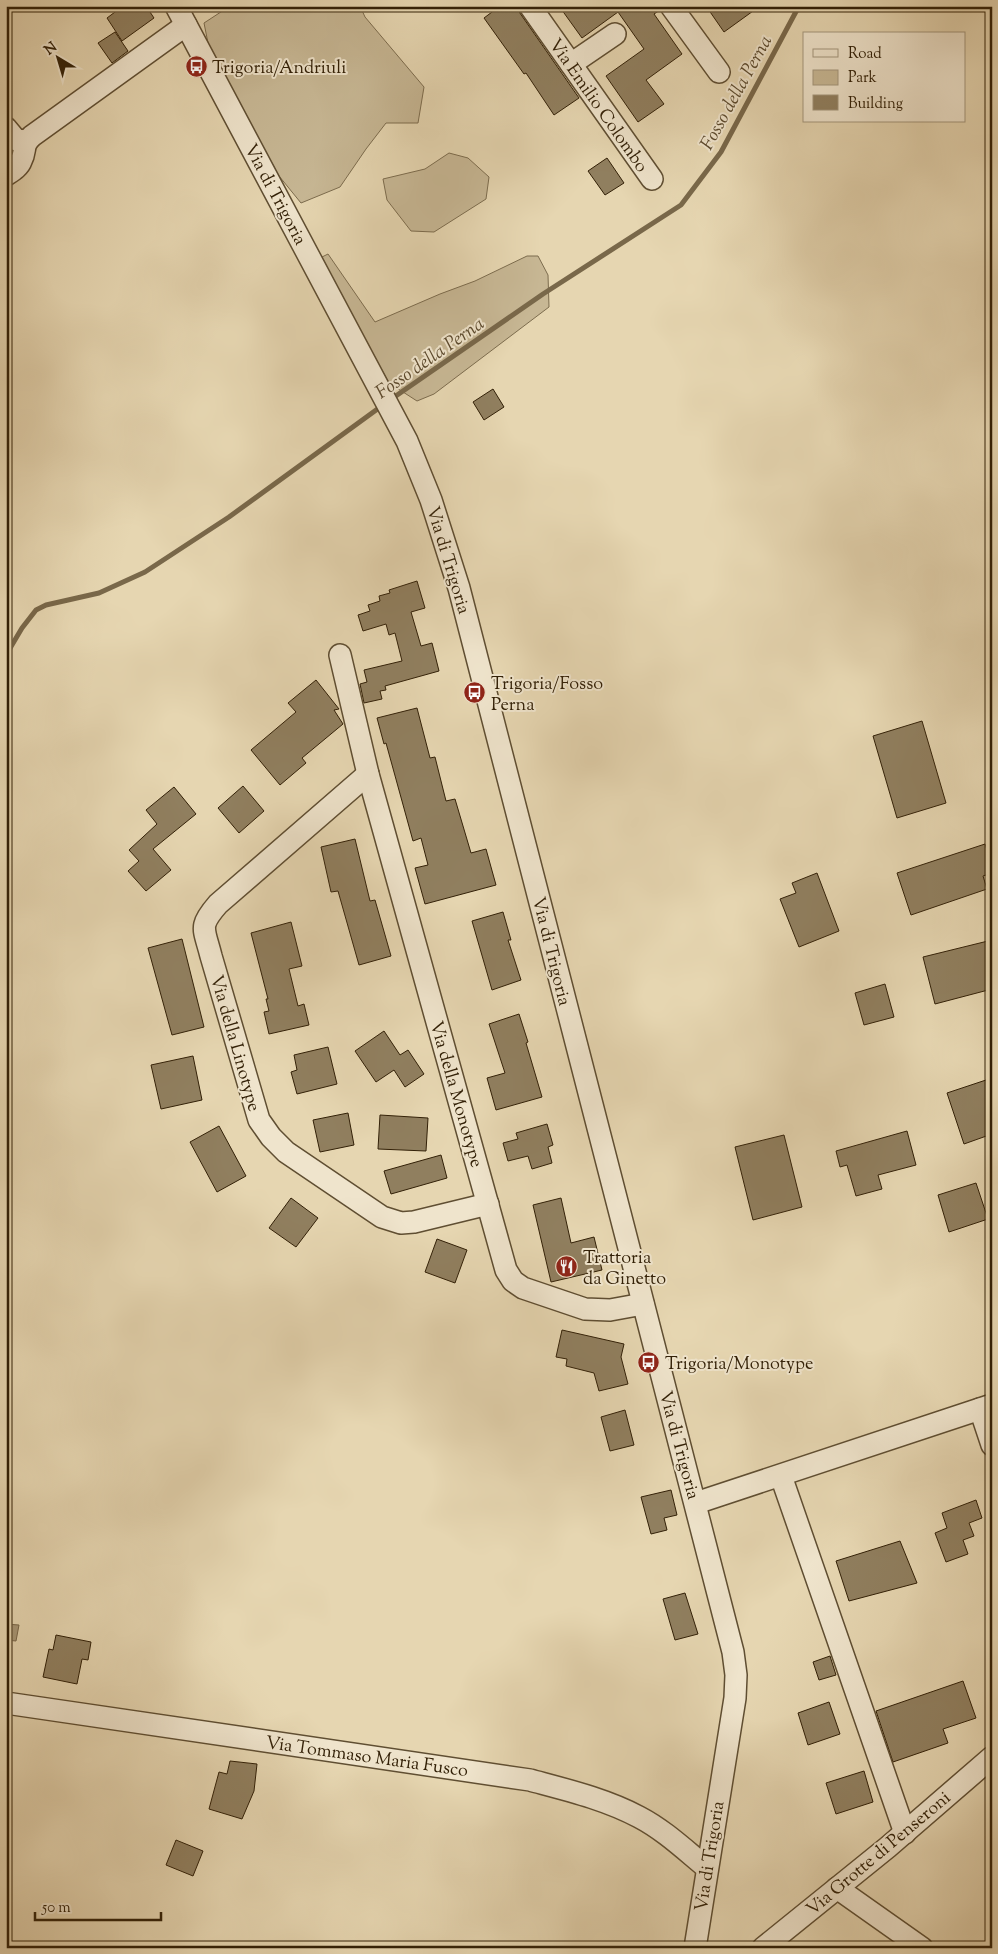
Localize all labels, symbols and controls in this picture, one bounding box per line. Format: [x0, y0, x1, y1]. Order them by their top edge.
water label: Fosso della Perna [694, 31, 780, 156]
north arrow [32, 32, 82, 82]
legend [803, 32, 966, 122]
street label: Via Emilio Colombo [541, 34, 653, 178]
text: N [41, 38, 62, 61]
text: Road [848, 44, 882, 65]
bus stop icon: Trigoria/Andriuli [184, 55, 208, 79]
place label: Trigoria/Andriuli [212, 56, 346, 82]
text: Park [848, 68, 877, 89]
text: Building [848, 94, 903, 115]
street label: Via di Trigoria [237, 140, 312, 250]
water label: Fosso della Perna [370, 311, 491, 407]
street label: Via di Trigoria [418, 504, 476, 618]
place label: Trigoria/Fosso Perna [491, 672, 603, 719]
bus stop icon: Trigoria/Fosso Perna [463, 681, 487, 705]
street label: Via di Trigoria [524, 894, 576, 1009]
street label: Via della Linotype [202, 972, 266, 1115]
street label: Via della Monotype [422, 1018, 488, 1171]
place label: Trattoria da Ginetto [583, 1246, 666, 1293]
restaurant icon: Trattoria da Ginetto [555, 1255, 579, 1279]
bus stop icon: Trigoria/Monotype [637, 1351, 661, 1375]
place label: Trigoria/Monotype [665, 1352, 813, 1378]
street label: Via di Trigoria [651, 1388, 705, 1503]
street label: Via Tommaso Maria Fusco [264, 1731, 470, 1785]
street label: Via Grotte di Penseroni [801, 1786, 957, 1923]
street label: Via di Trigoria [689, 1799, 733, 1913]
scale bar [35, 1889, 161, 1921]
text: 50 m [41, 1898, 71, 1919]

